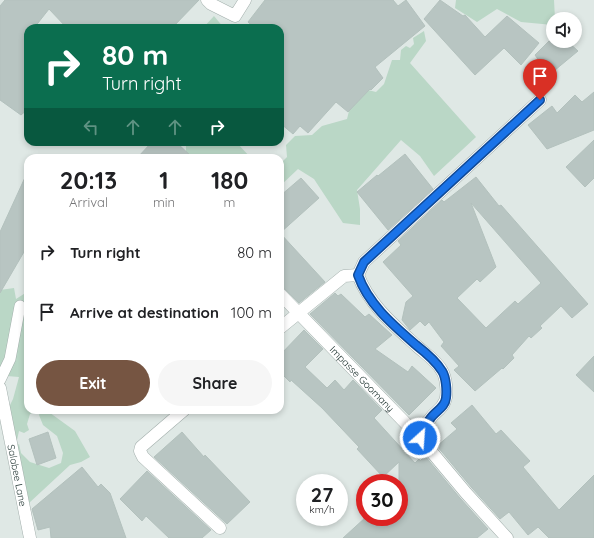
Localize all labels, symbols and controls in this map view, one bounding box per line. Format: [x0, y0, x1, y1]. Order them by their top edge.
map controls [546, 12, 582, 48]
button: sound [546, 12, 582, 48]
text: 80 m [102, 37, 168, 72]
icon: right [36, 40, 88, 92]
pin [523, 59, 557, 100]
icon: arrive [529, 65, 551, 87]
text: Turn right [102, 72, 182, 95]
icon: left [80, 116, 102, 138]
icon: ahead [122, 116, 144, 138]
icon: ahead [164, 116, 186, 138]
icon: right [206, 116, 228, 138]
text: 20:13 [60, 165, 117, 195]
text: 1 [159, 165, 169, 195]
text: 180 [211, 165, 248, 195]
text: Arrival [69, 194, 108, 210]
text: min [153, 194, 175, 210]
text: m [224, 194, 235, 210]
icon: right [36, 241, 58, 263]
text: Turn right [70, 243, 141, 262]
text: 80 m [237, 243, 272, 262]
icon: arrive [36, 301, 58, 323]
text: Arrive at destination [70, 303, 219, 322]
text: 100 m [231, 303, 272, 322]
street label: Impasse Goomany [327, 343, 397, 415]
button: Exit [36, 360, 150, 406]
button: Share [158, 360, 272, 406]
position arrow [399, 417, 441, 459]
street label: Salabee Lane [4, 443, 30, 508]
speed limit sign: 30 [356, 474, 408, 526]
text: 27 [311, 482, 333, 507]
text: km/h [309, 503, 335, 516]

